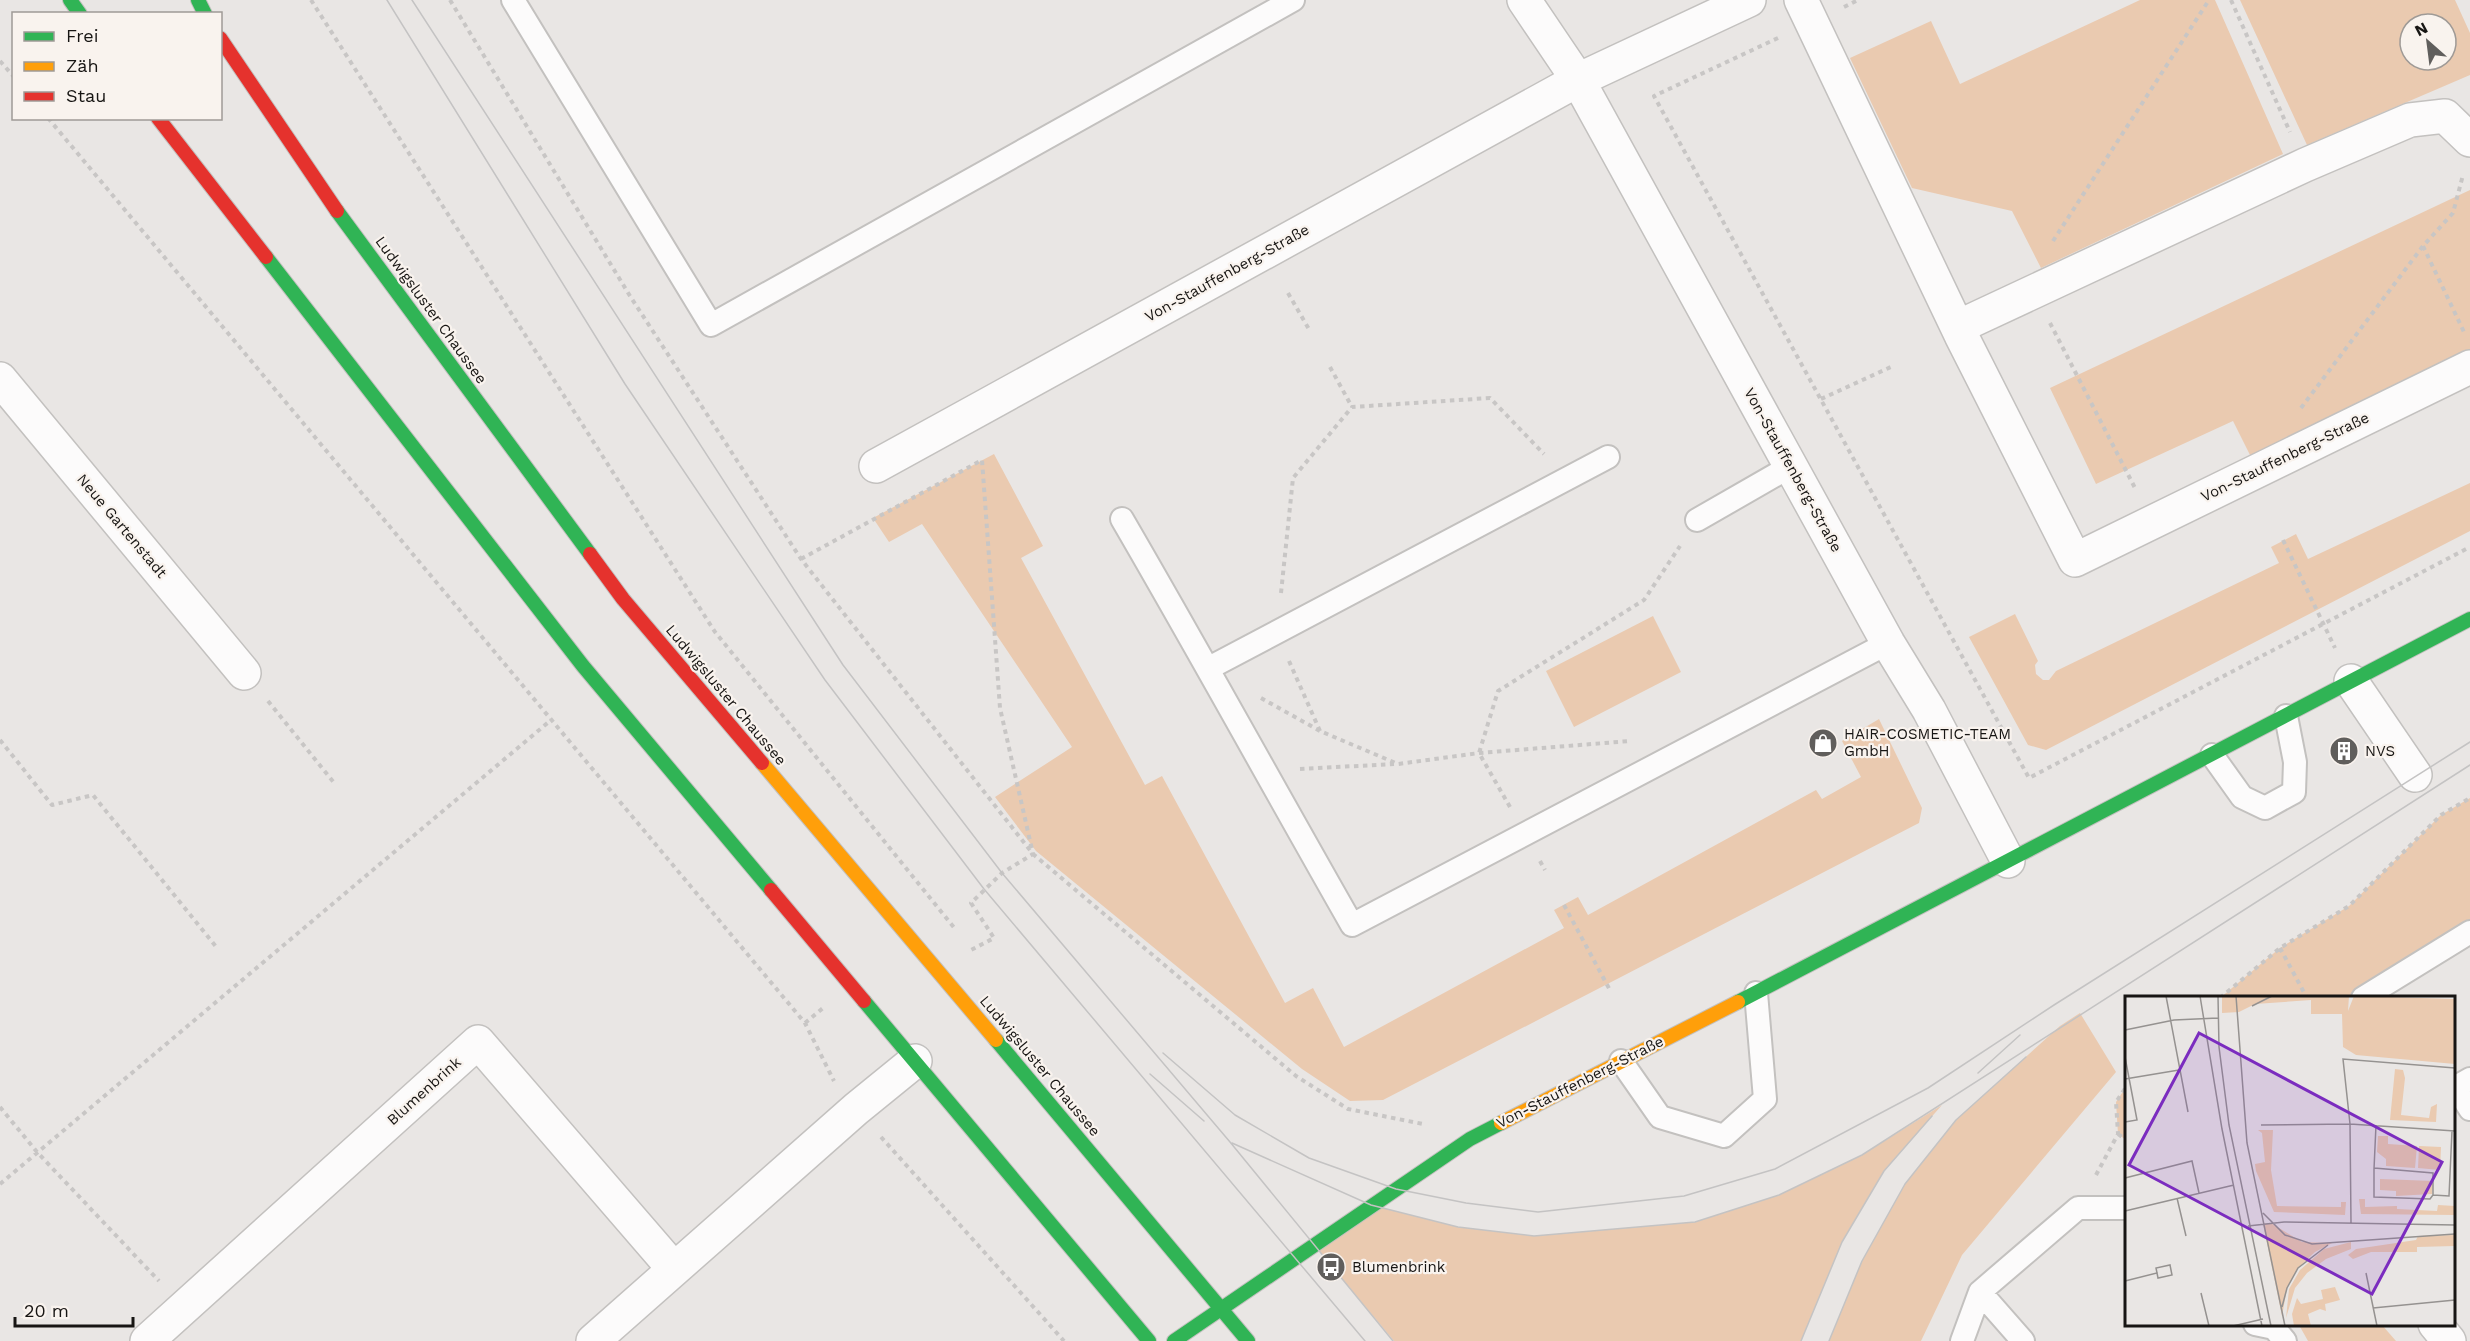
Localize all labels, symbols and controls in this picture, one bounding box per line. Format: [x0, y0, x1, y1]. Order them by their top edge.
legend [12, 12, 222, 120]
north arrow [2398, 12, 2458, 72]
text: N [2411, 18, 2431, 40]
text: Frei [66, 25, 98, 46]
text: Zäh [66, 55, 99, 76]
text: Stau [66, 85, 106, 106]
street label: Von-Stauffenberg-Straße [1142, 220, 1312, 326]
street label: Ludwigsluster Chaussee [371, 233, 491, 387]
street label: Von-Stauffenberg-Straße [1740, 385, 1846, 555]
street label: Von-Stauffenberg-Straße [2198, 408, 2372, 506]
street label: Neue Gartenstadt [73, 470, 171, 582]
street label: Ludwigsluster Chaussee [662, 621, 790, 769]
place label: HAIR-COSMETIC-TEAM GmbH [1844, 725, 2011, 760]
shop icon: HAIR-COSMETIC-TEAM GmbH [1807, 727, 1839, 759]
building icon: NVS [2328, 735, 2360, 767]
place label: NVS [2365, 742, 2395, 760]
street label: Ludwigsluster Chaussee [976, 992, 1104, 1140]
inset map [2125, 996, 2455, 1326]
street label: Von-Stauffenberg-Straße [1493, 1032, 1667, 1132]
street label: Blumenbrink [383, 1053, 465, 1129]
bus stop icon: Blumenbrink [1315, 1251, 1347, 1283]
place label: Blumenbrink [1352, 1258, 1446, 1276]
scale bar [15, 1290, 134, 1328]
text: 20 m [24, 1300, 69, 1321]

